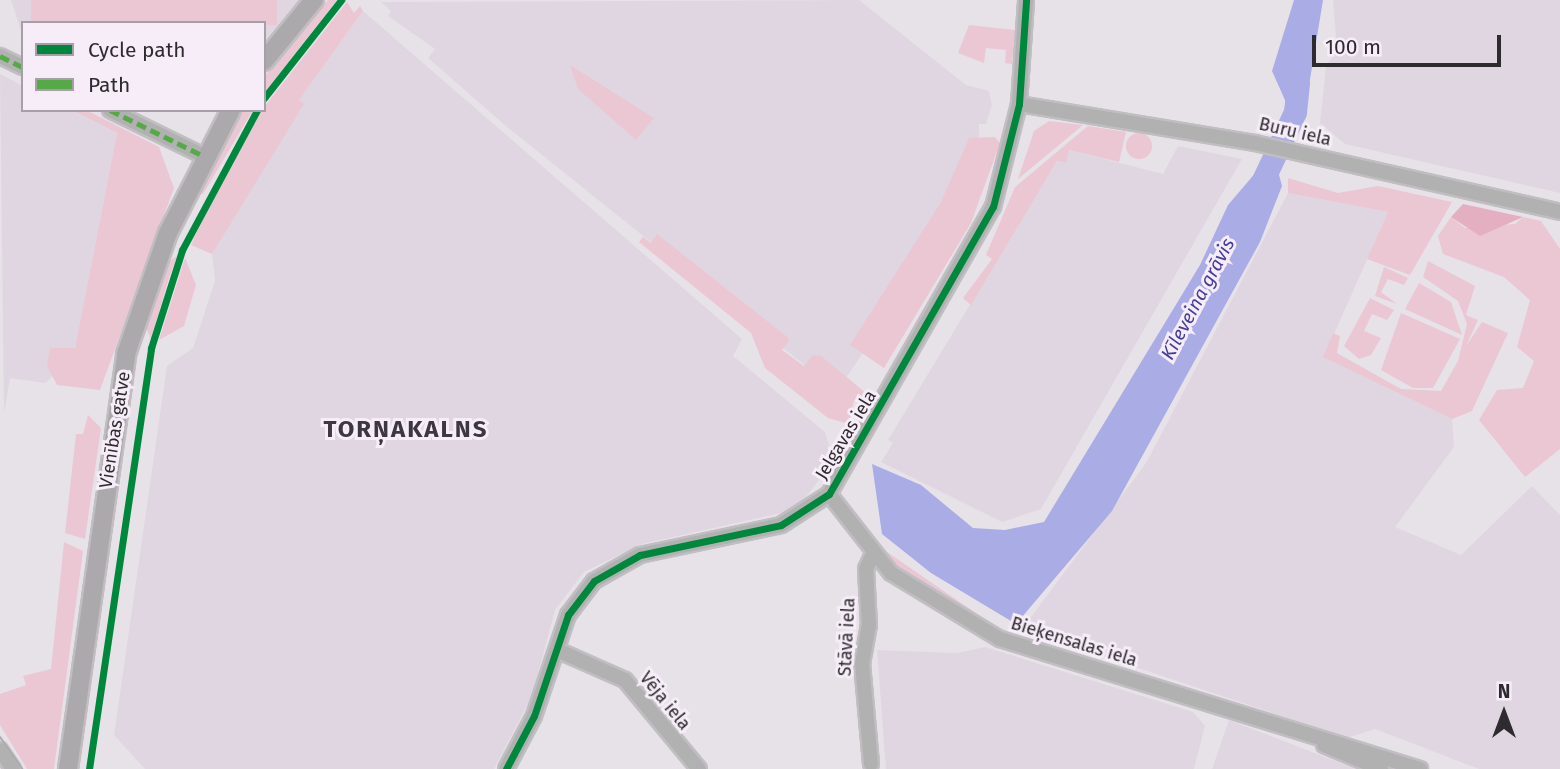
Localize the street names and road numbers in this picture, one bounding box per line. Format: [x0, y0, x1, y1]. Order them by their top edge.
street label: Buru iela [1257, 113, 1333, 151]
street label: Vienības gatve [95, 370, 135, 490]
street label: Jelgavas iela [811, 386, 881, 484]
street label: Stāvā iela [834, 597, 860, 677]
street label: Bieķensalas iela [1008, 613, 1140, 671]
street label: Vēja iela [635, 667, 695, 735]

